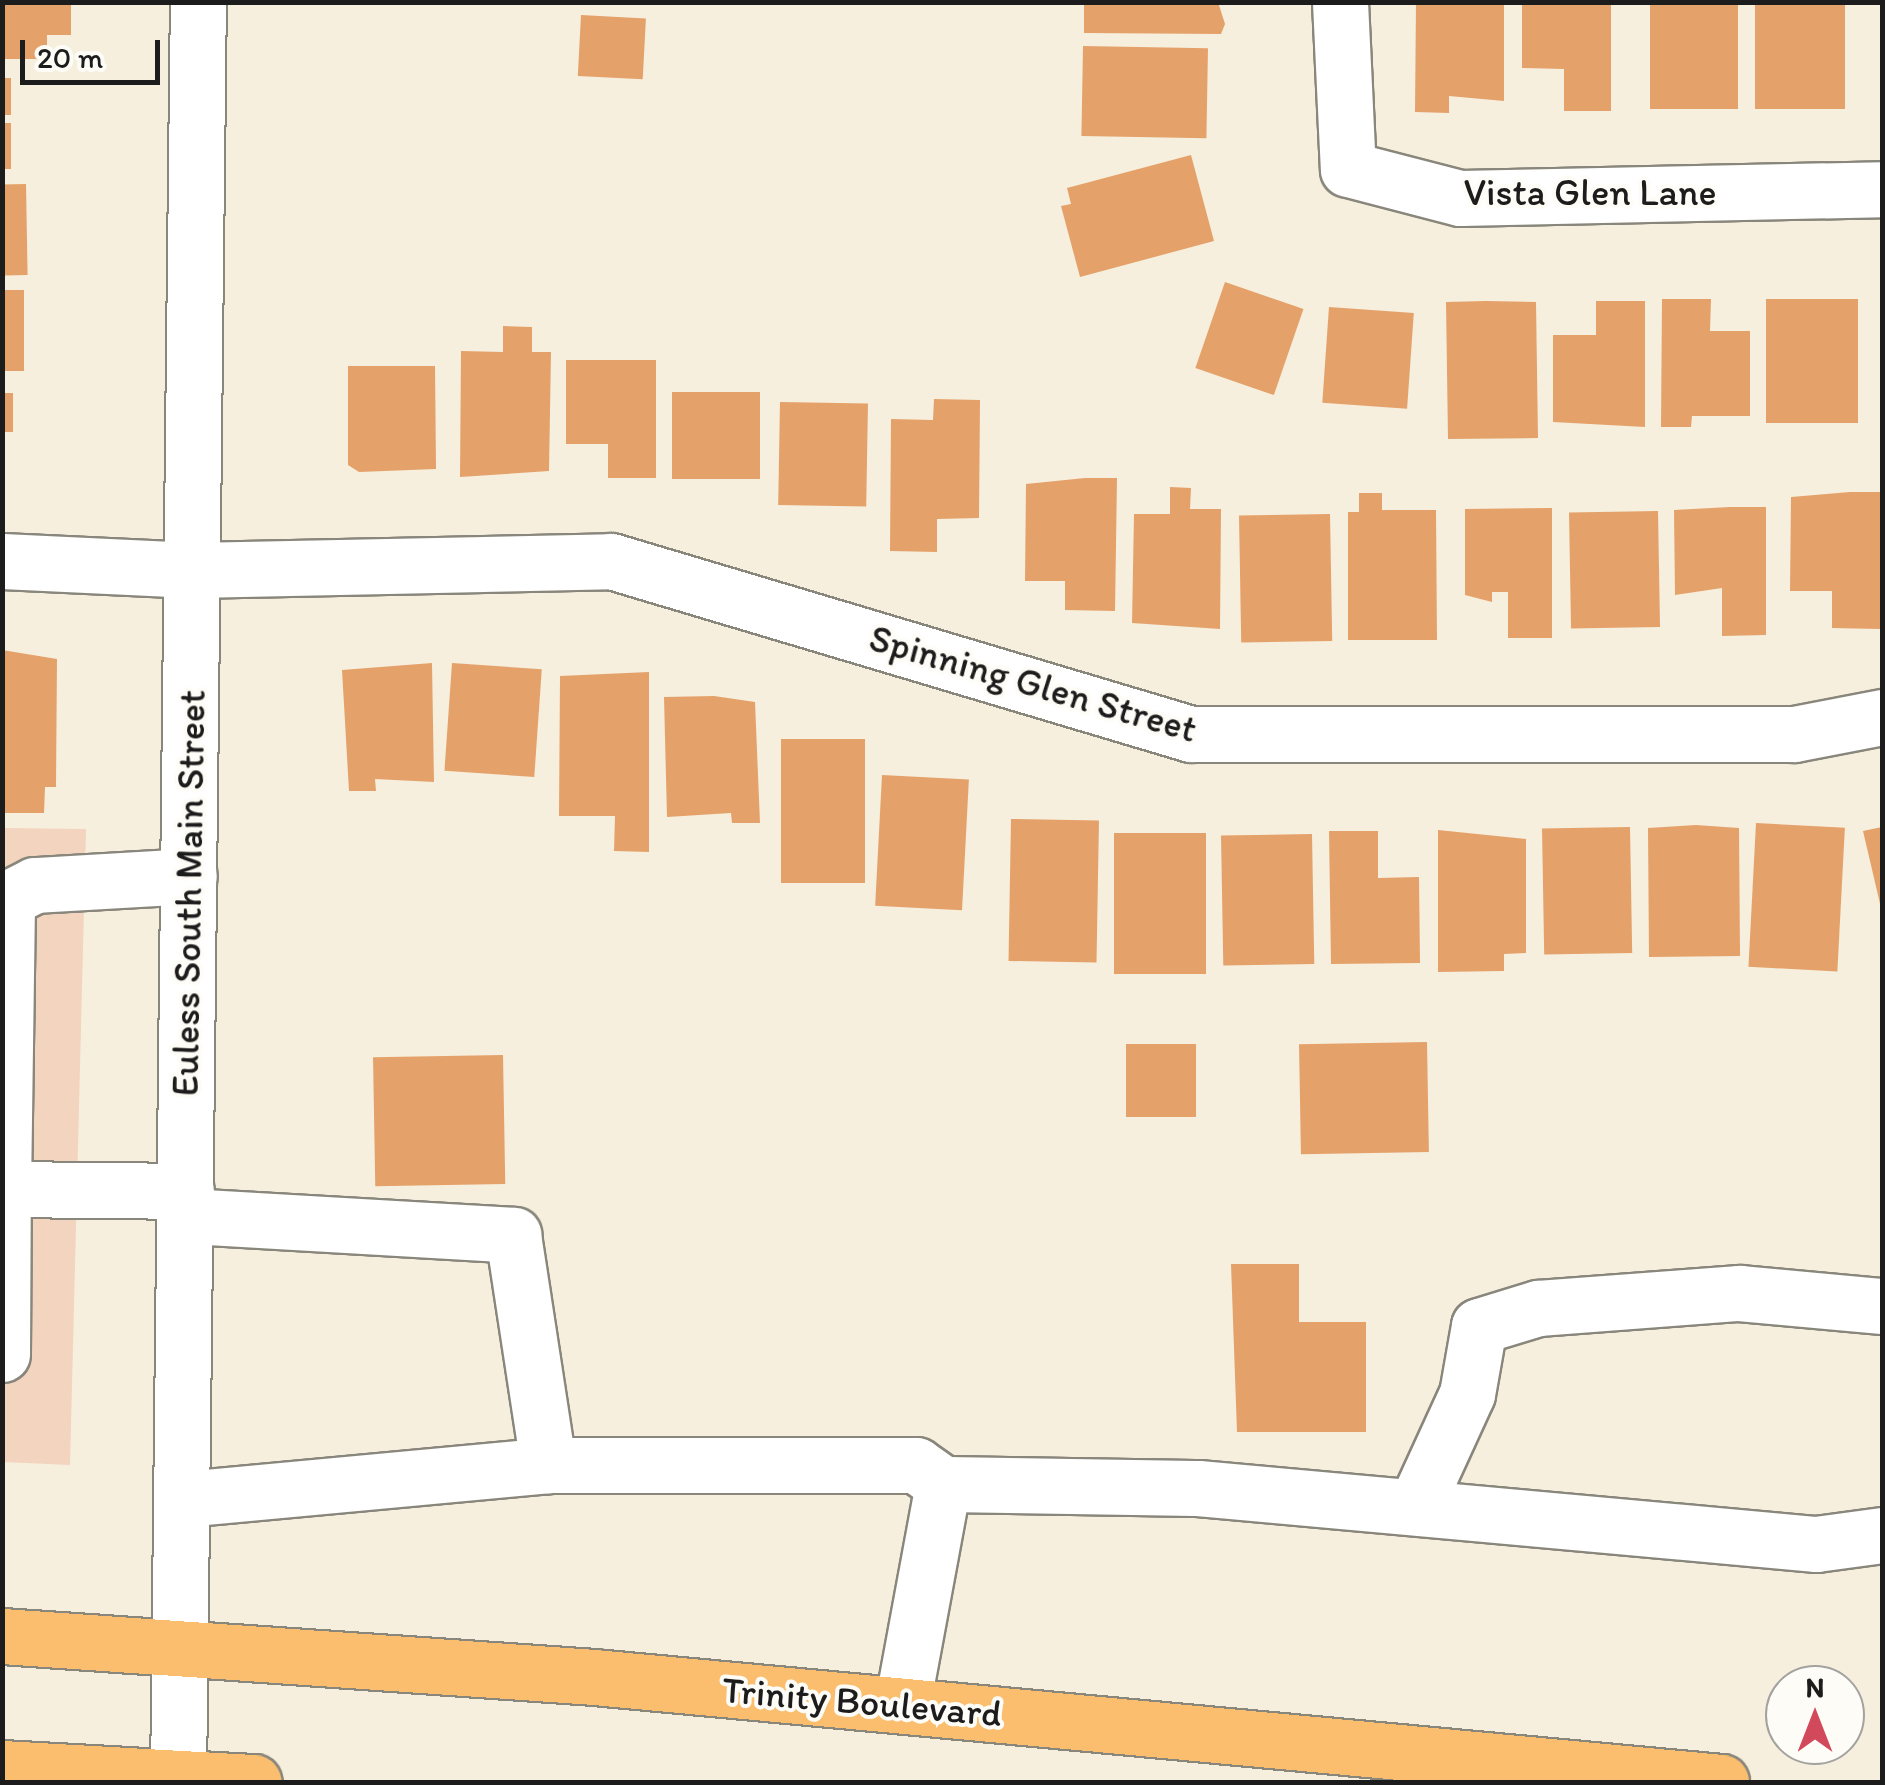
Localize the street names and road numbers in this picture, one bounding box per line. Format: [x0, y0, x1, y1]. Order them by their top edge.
street label: Vista Glen Lane [1464, 170, 1716, 216]
street label: Spinning Glen Street [865, 616, 1201, 752]
street label: Euless South Main Street [163, 689, 215, 1097]
street label: Trinity Boulevard [720, 1667, 1004, 1737]

